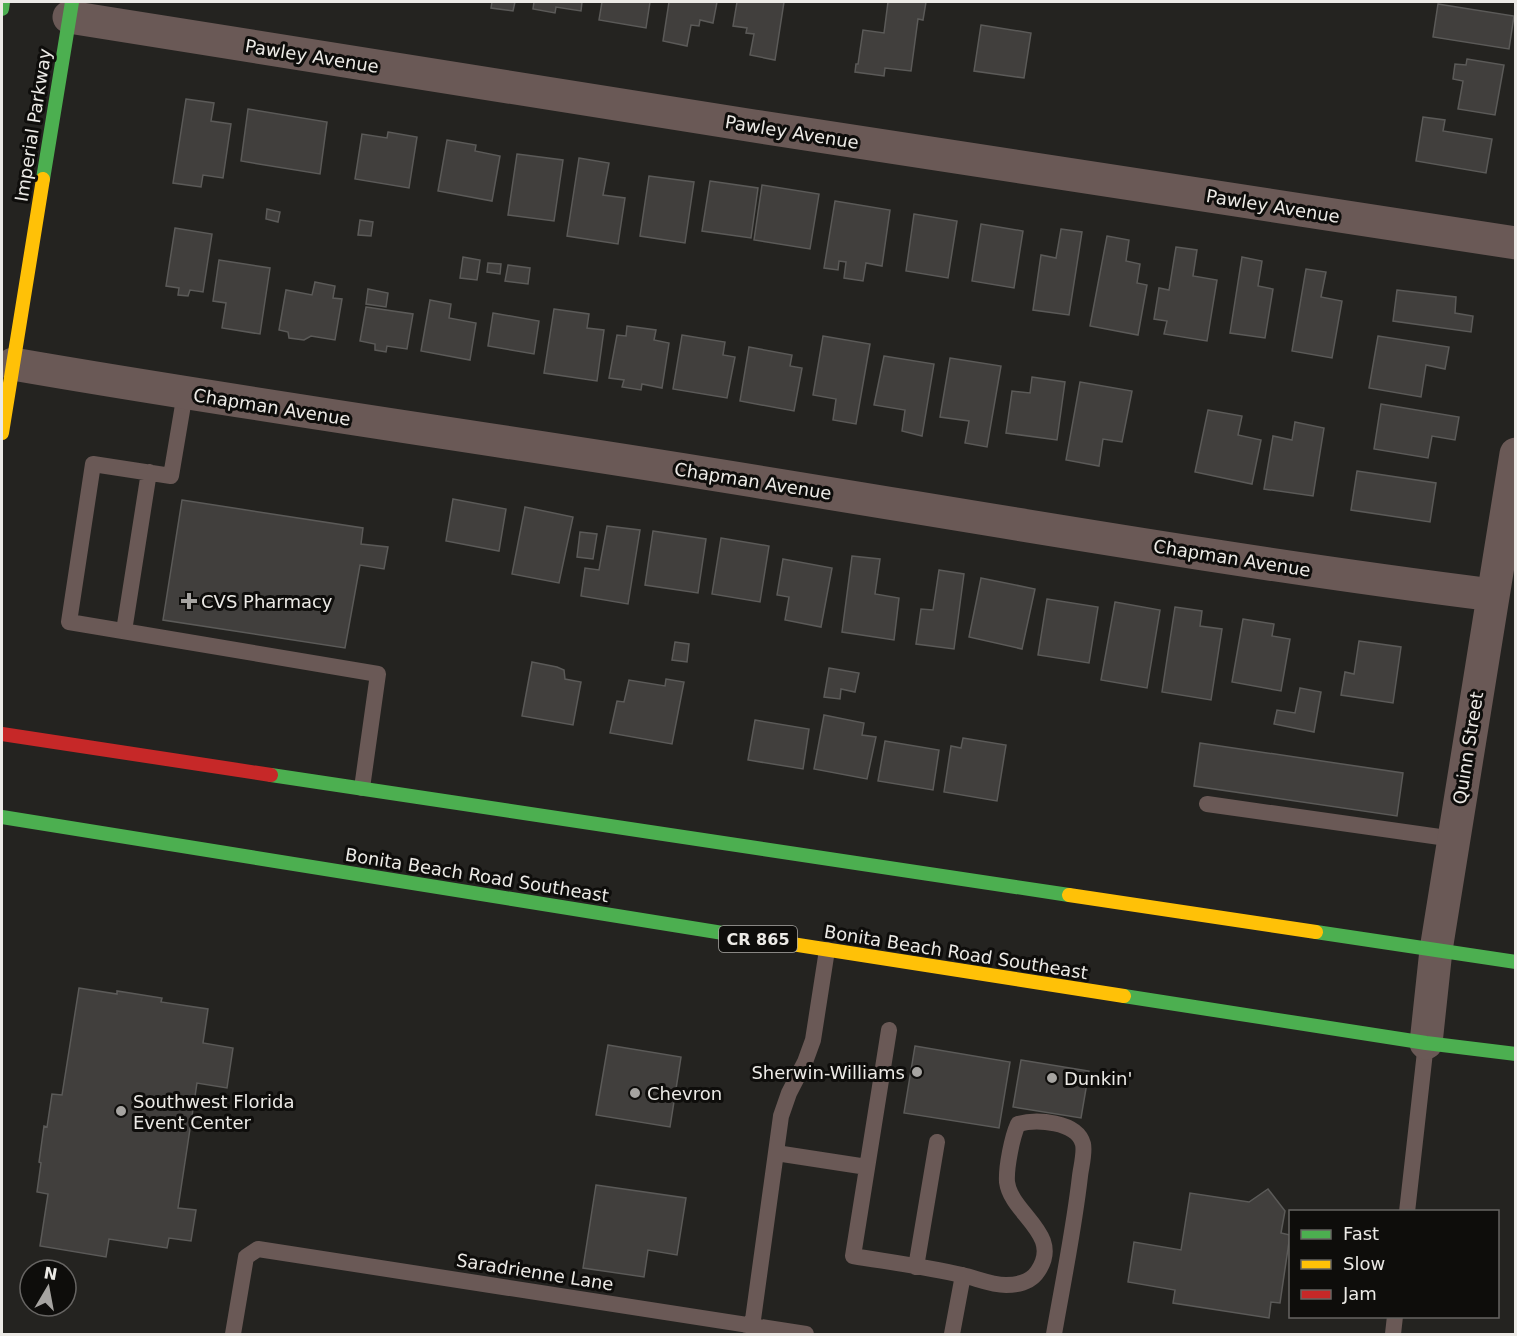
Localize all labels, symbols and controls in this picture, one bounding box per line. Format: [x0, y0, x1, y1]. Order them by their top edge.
street label: Pawley Avenue [244, 35, 380, 77]
street label: Imperial Parkway [11, 47, 56, 203]
street label: Pawley Avenue [724, 111, 860, 153]
street label: Pawley Avenue [1205, 185, 1341, 227]
street label: Chapman Avenue [192, 384, 352, 430]
street label: Chapman Avenue [673, 458, 833, 504]
street label: Chapman Avenue [1152, 535, 1312, 581]
place label: CVS Pharmacy [201, 591, 333, 612]
marker: CVS Pharmacy [182, 594, 196, 608]
street label: Quinn Street [1449, 690, 1487, 806]
street label: Bonita Beach Road Southeast [344, 844, 610, 906]
street label: Bonita Beach Road Southeast [823, 921, 1089, 983]
road number: CR 865 [719, 926, 797, 952]
place label: Sherwin-Williams [751, 1062, 905, 1083]
marker: Sherwin-Williams [910, 1065, 924, 1079]
place label: Dunkin' [1064, 1068, 1132, 1089]
marker: Dunkin' [1045, 1071, 1059, 1085]
place label: Chevron [647, 1083, 722, 1104]
marker: Chevron [628, 1086, 642, 1100]
place label: Southwest Florida Event Center [133, 1091, 295, 1133]
marker: Southwest Florida Event Center [114, 1104, 128, 1118]
legend [1289, 1210, 1499, 1318]
text: Fast [1343, 1223, 1379, 1244]
street label: Saradrienne Lane [455, 1249, 615, 1295]
text: Slow [1343, 1253, 1385, 1274]
north arrow [18, 1258, 78, 1318]
text: N [42, 1263, 59, 1284]
text: Jam [1342, 1283, 1377, 1304]

